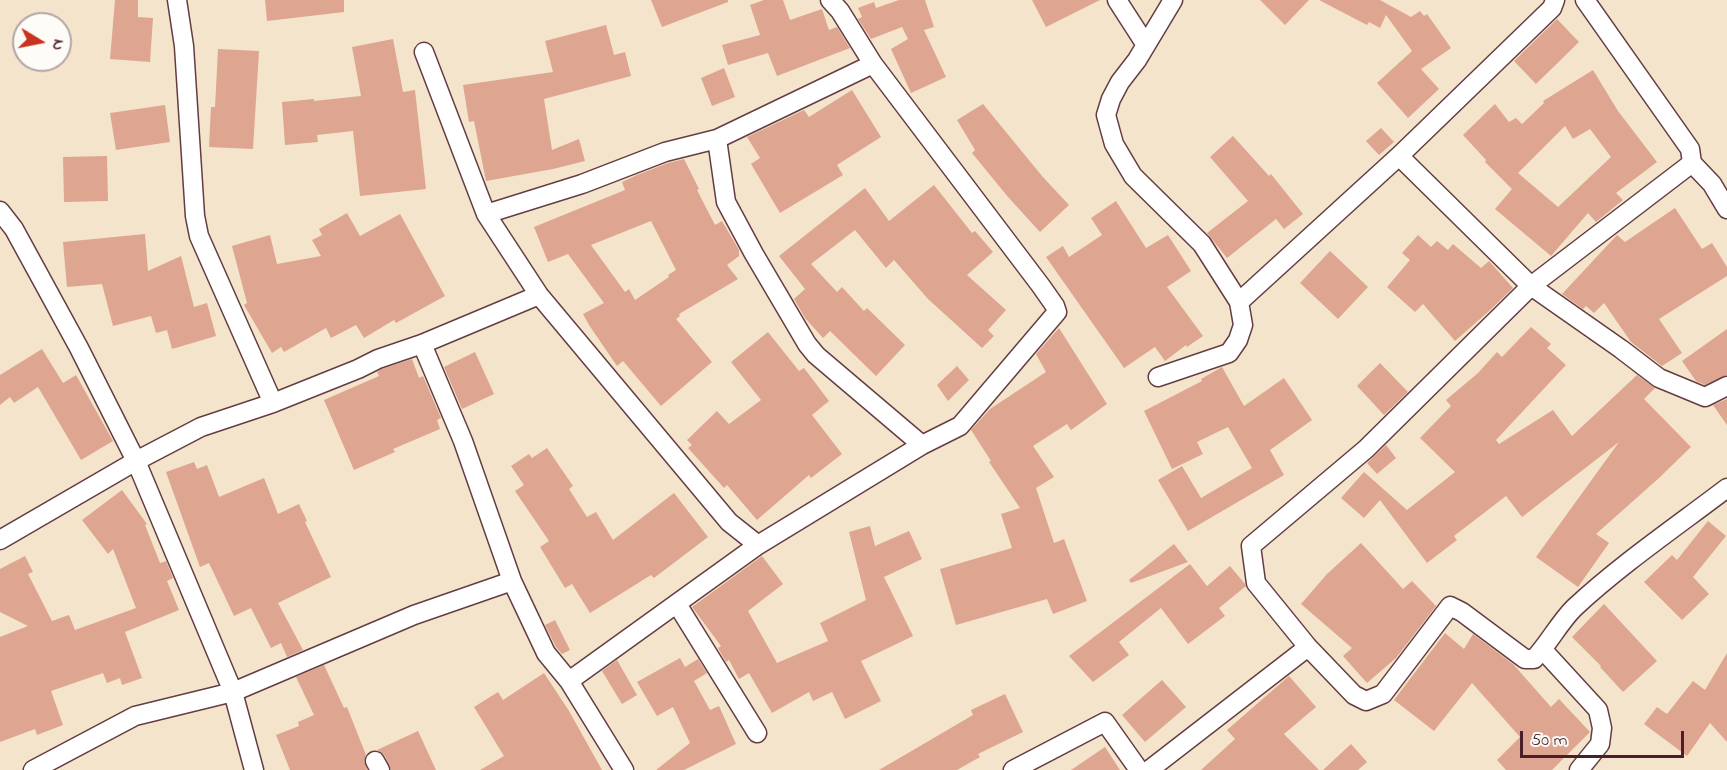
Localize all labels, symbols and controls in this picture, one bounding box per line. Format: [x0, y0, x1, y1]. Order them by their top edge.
north arrow [12, 12, 72, 72]
text: N [45, 37, 71, 52]
scale bar [1523, 719, 1686, 757]
text: 50 m [1531, 728, 1568, 754]

